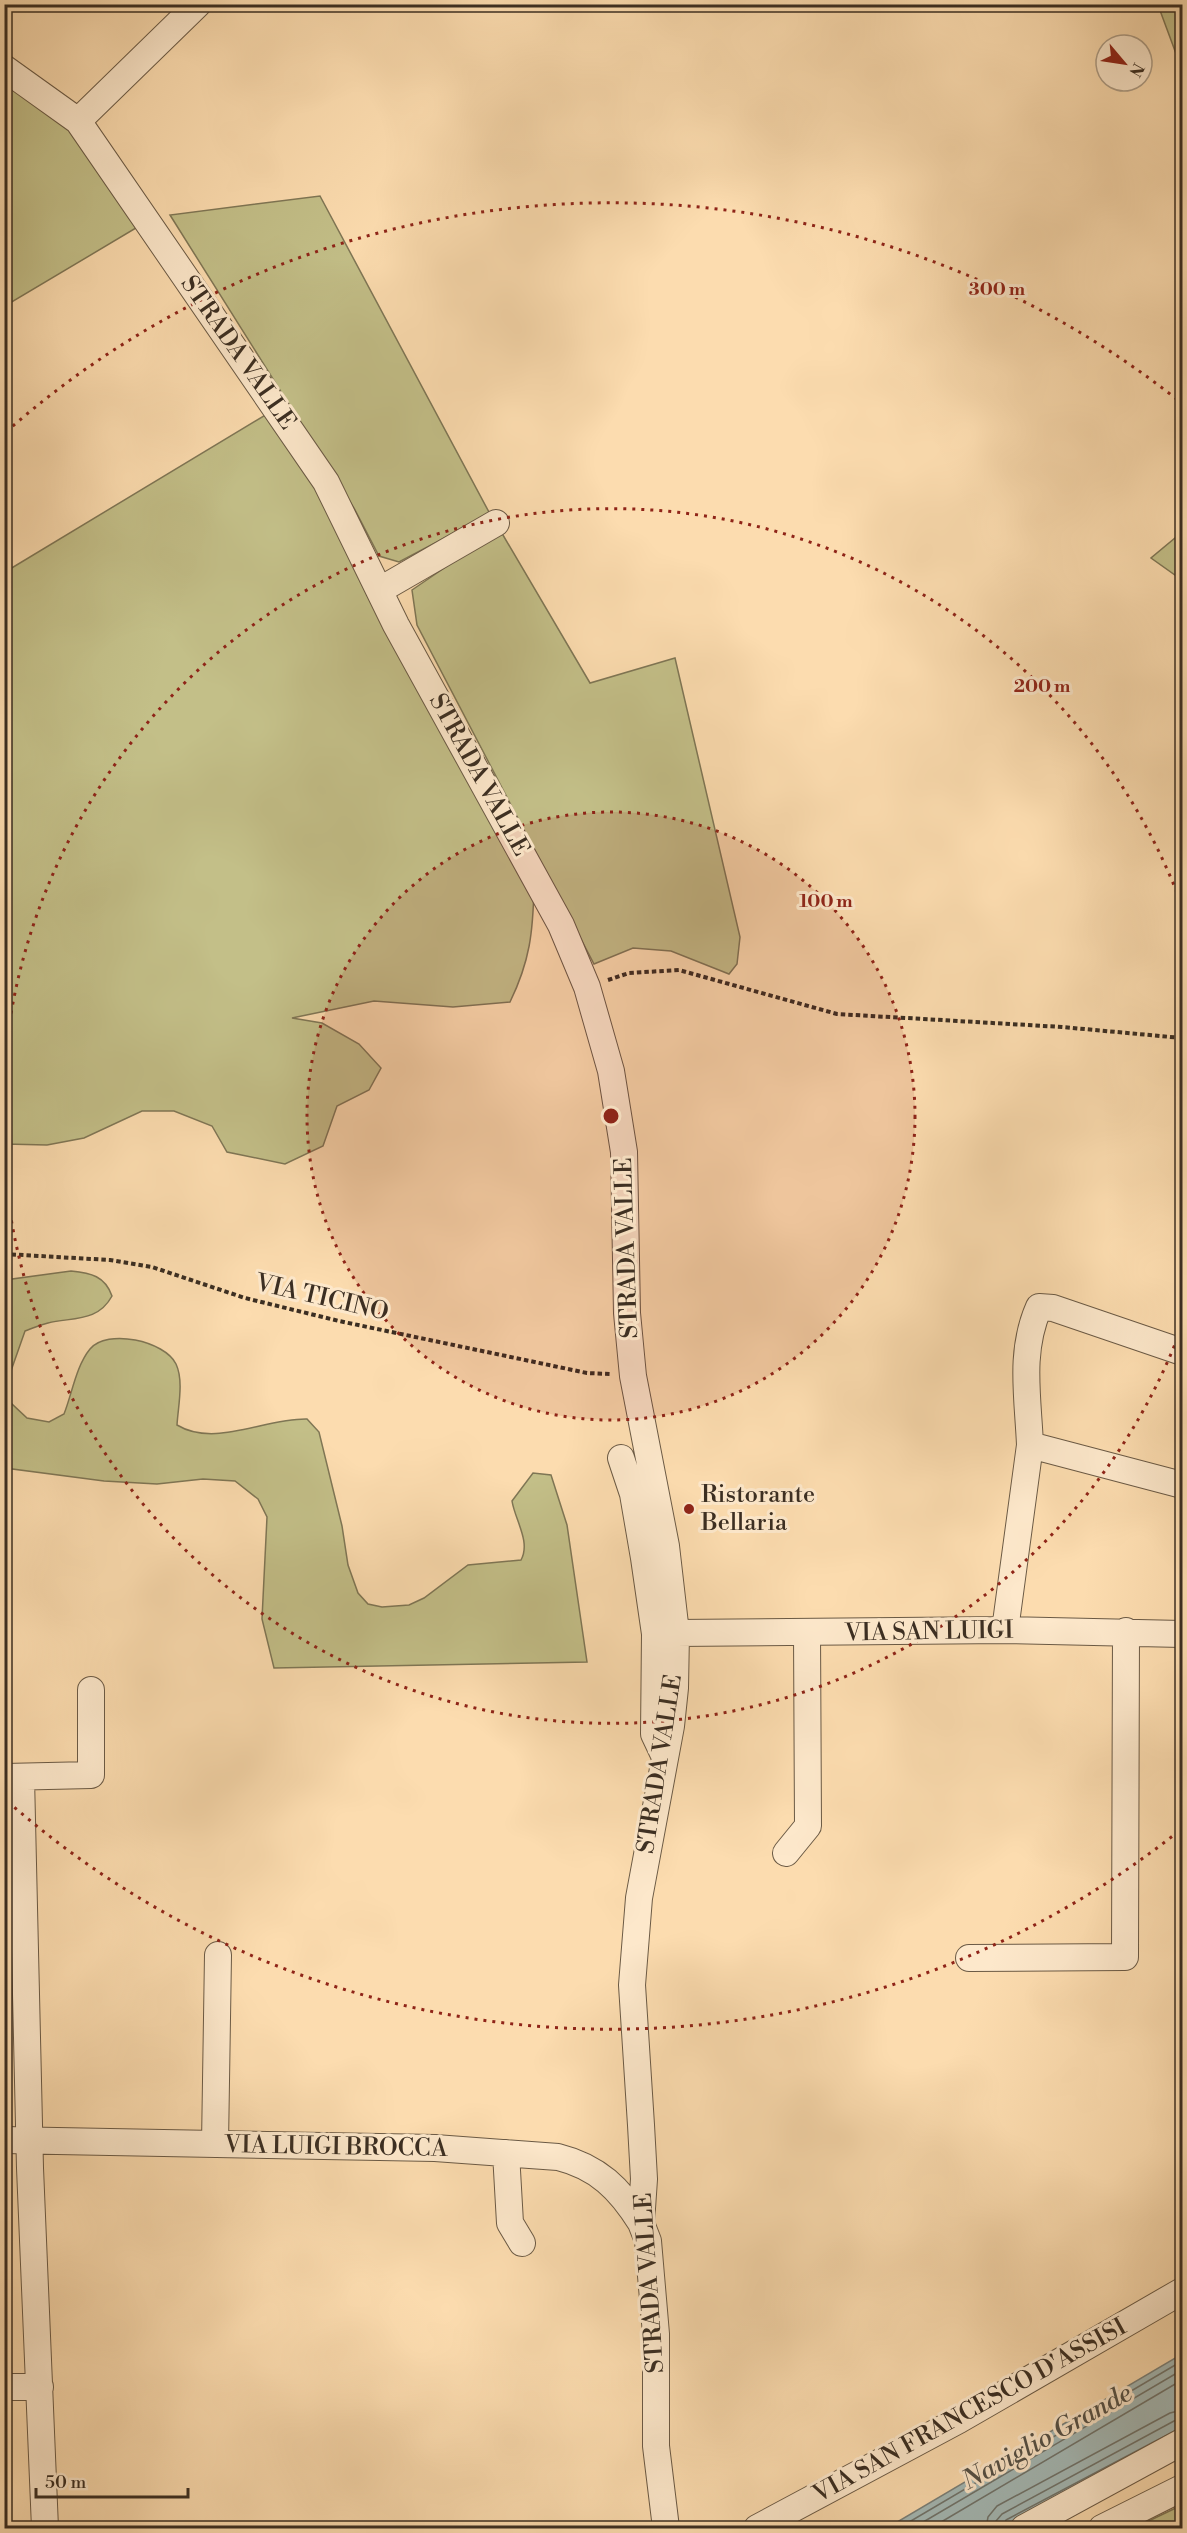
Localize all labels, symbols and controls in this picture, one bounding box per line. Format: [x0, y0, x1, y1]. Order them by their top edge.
north arrow [1094, 33, 1154, 93]
text: N [1124, 59, 1148, 80]
street label: STRADA VALLE [174, 270, 302, 436]
text: 300 m [969, 278, 1026, 301]
text: 200 m [1014, 675, 1071, 698]
street label: STRADA VALLE [422, 689, 536, 861]
text: 100 m [799, 890, 853, 913]
centre of rings [601, 1106, 621, 1126]
street label: STRADA VALLE [609, 1157, 645, 1339]
street label: VIA TICINO [252, 1268, 391, 1328]
place label: Ristorante Bellaria [700, 1480, 815, 1538]
marker: Ristorante Bellaria [682, 1502, 696, 1516]
street label: VIA SAN LUIGI [843, 1616, 1014, 1648]
street label: STRADA VALLE [631, 1672, 689, 1856]
street label: VIA LUIGI BROCCA [223, 2130, 448, 2164]
street label: STRADA VALLE [629, 2192, 671, 2374]
street label: VIA SAN FRANCESCO D'ASSISI [807, 2312, 1132, 2510]
water label: Naviglio Grande [956, 2377, 1138, 2497]
scale bar [36, 2461, 188, 2499]
text: 50 m [45, 2471, 87, 2494]

